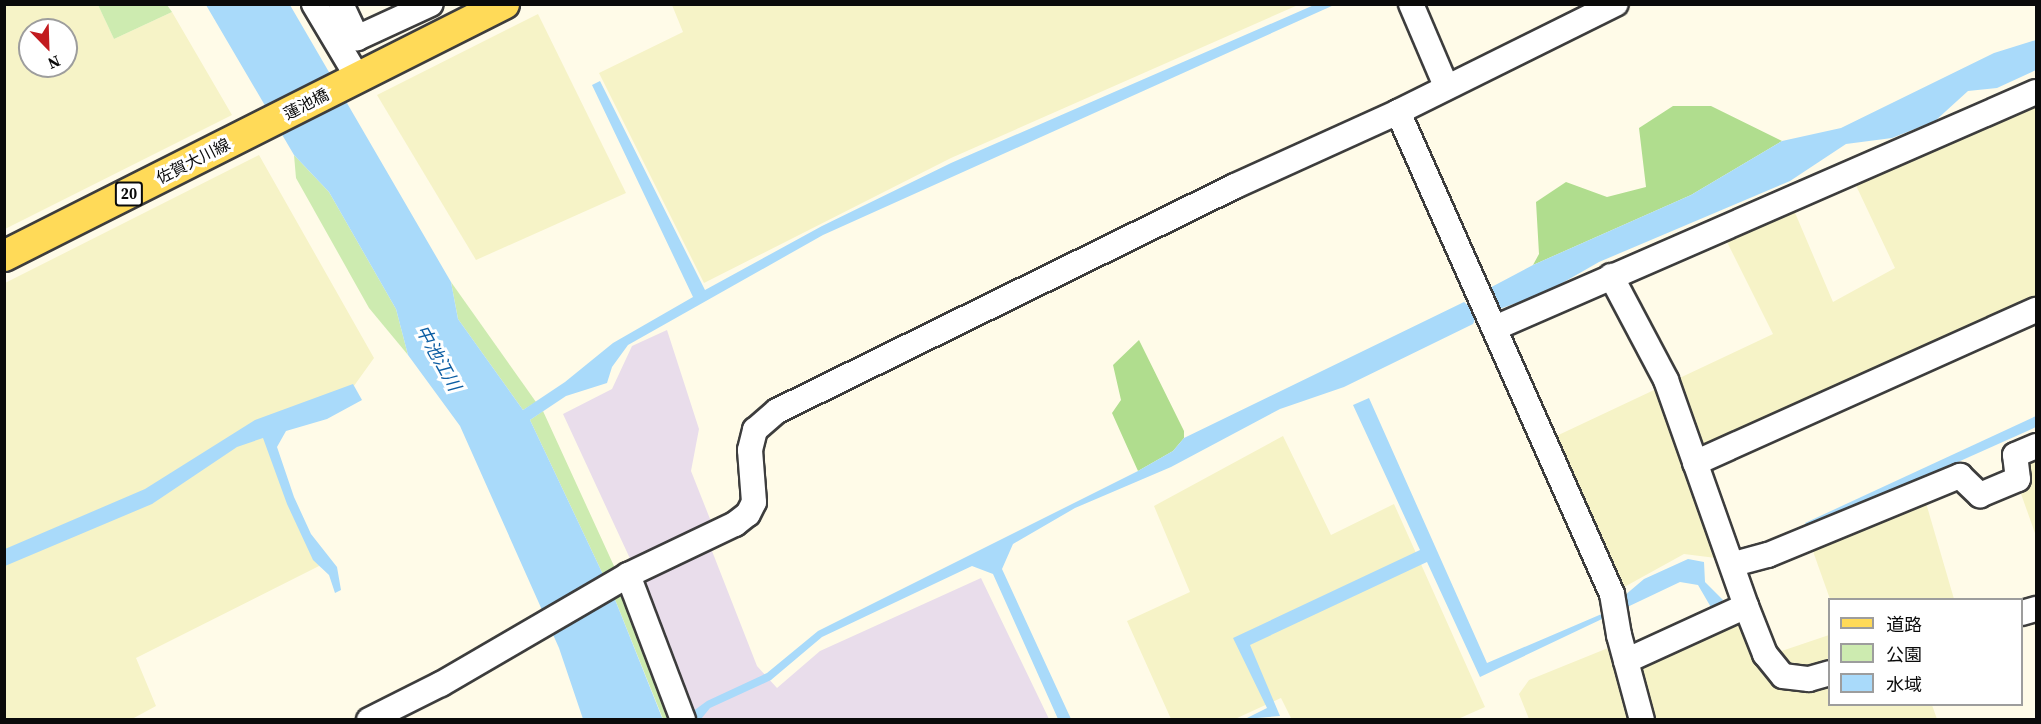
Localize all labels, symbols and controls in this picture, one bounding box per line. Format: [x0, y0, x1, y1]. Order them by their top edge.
north arrow [18, 18, 78, 78]
text: N [45, 50, 64, 75]
street label: 蓮池橋 [280, 85, 332, 123]
street label: 佐賀大川線 [153, 134, 233, 188]
road number: 20 [114, 182, 144, 206]
water label: 中池江川 [411, 321, 465, 395]
legend [1828, 598, 2023, 706]
text: 道路 [1886, 612, 1922, 637]
text: 公園 [1886, 642, 1922, 667]
text: 水域 [1886, 672, 1922, 697]

